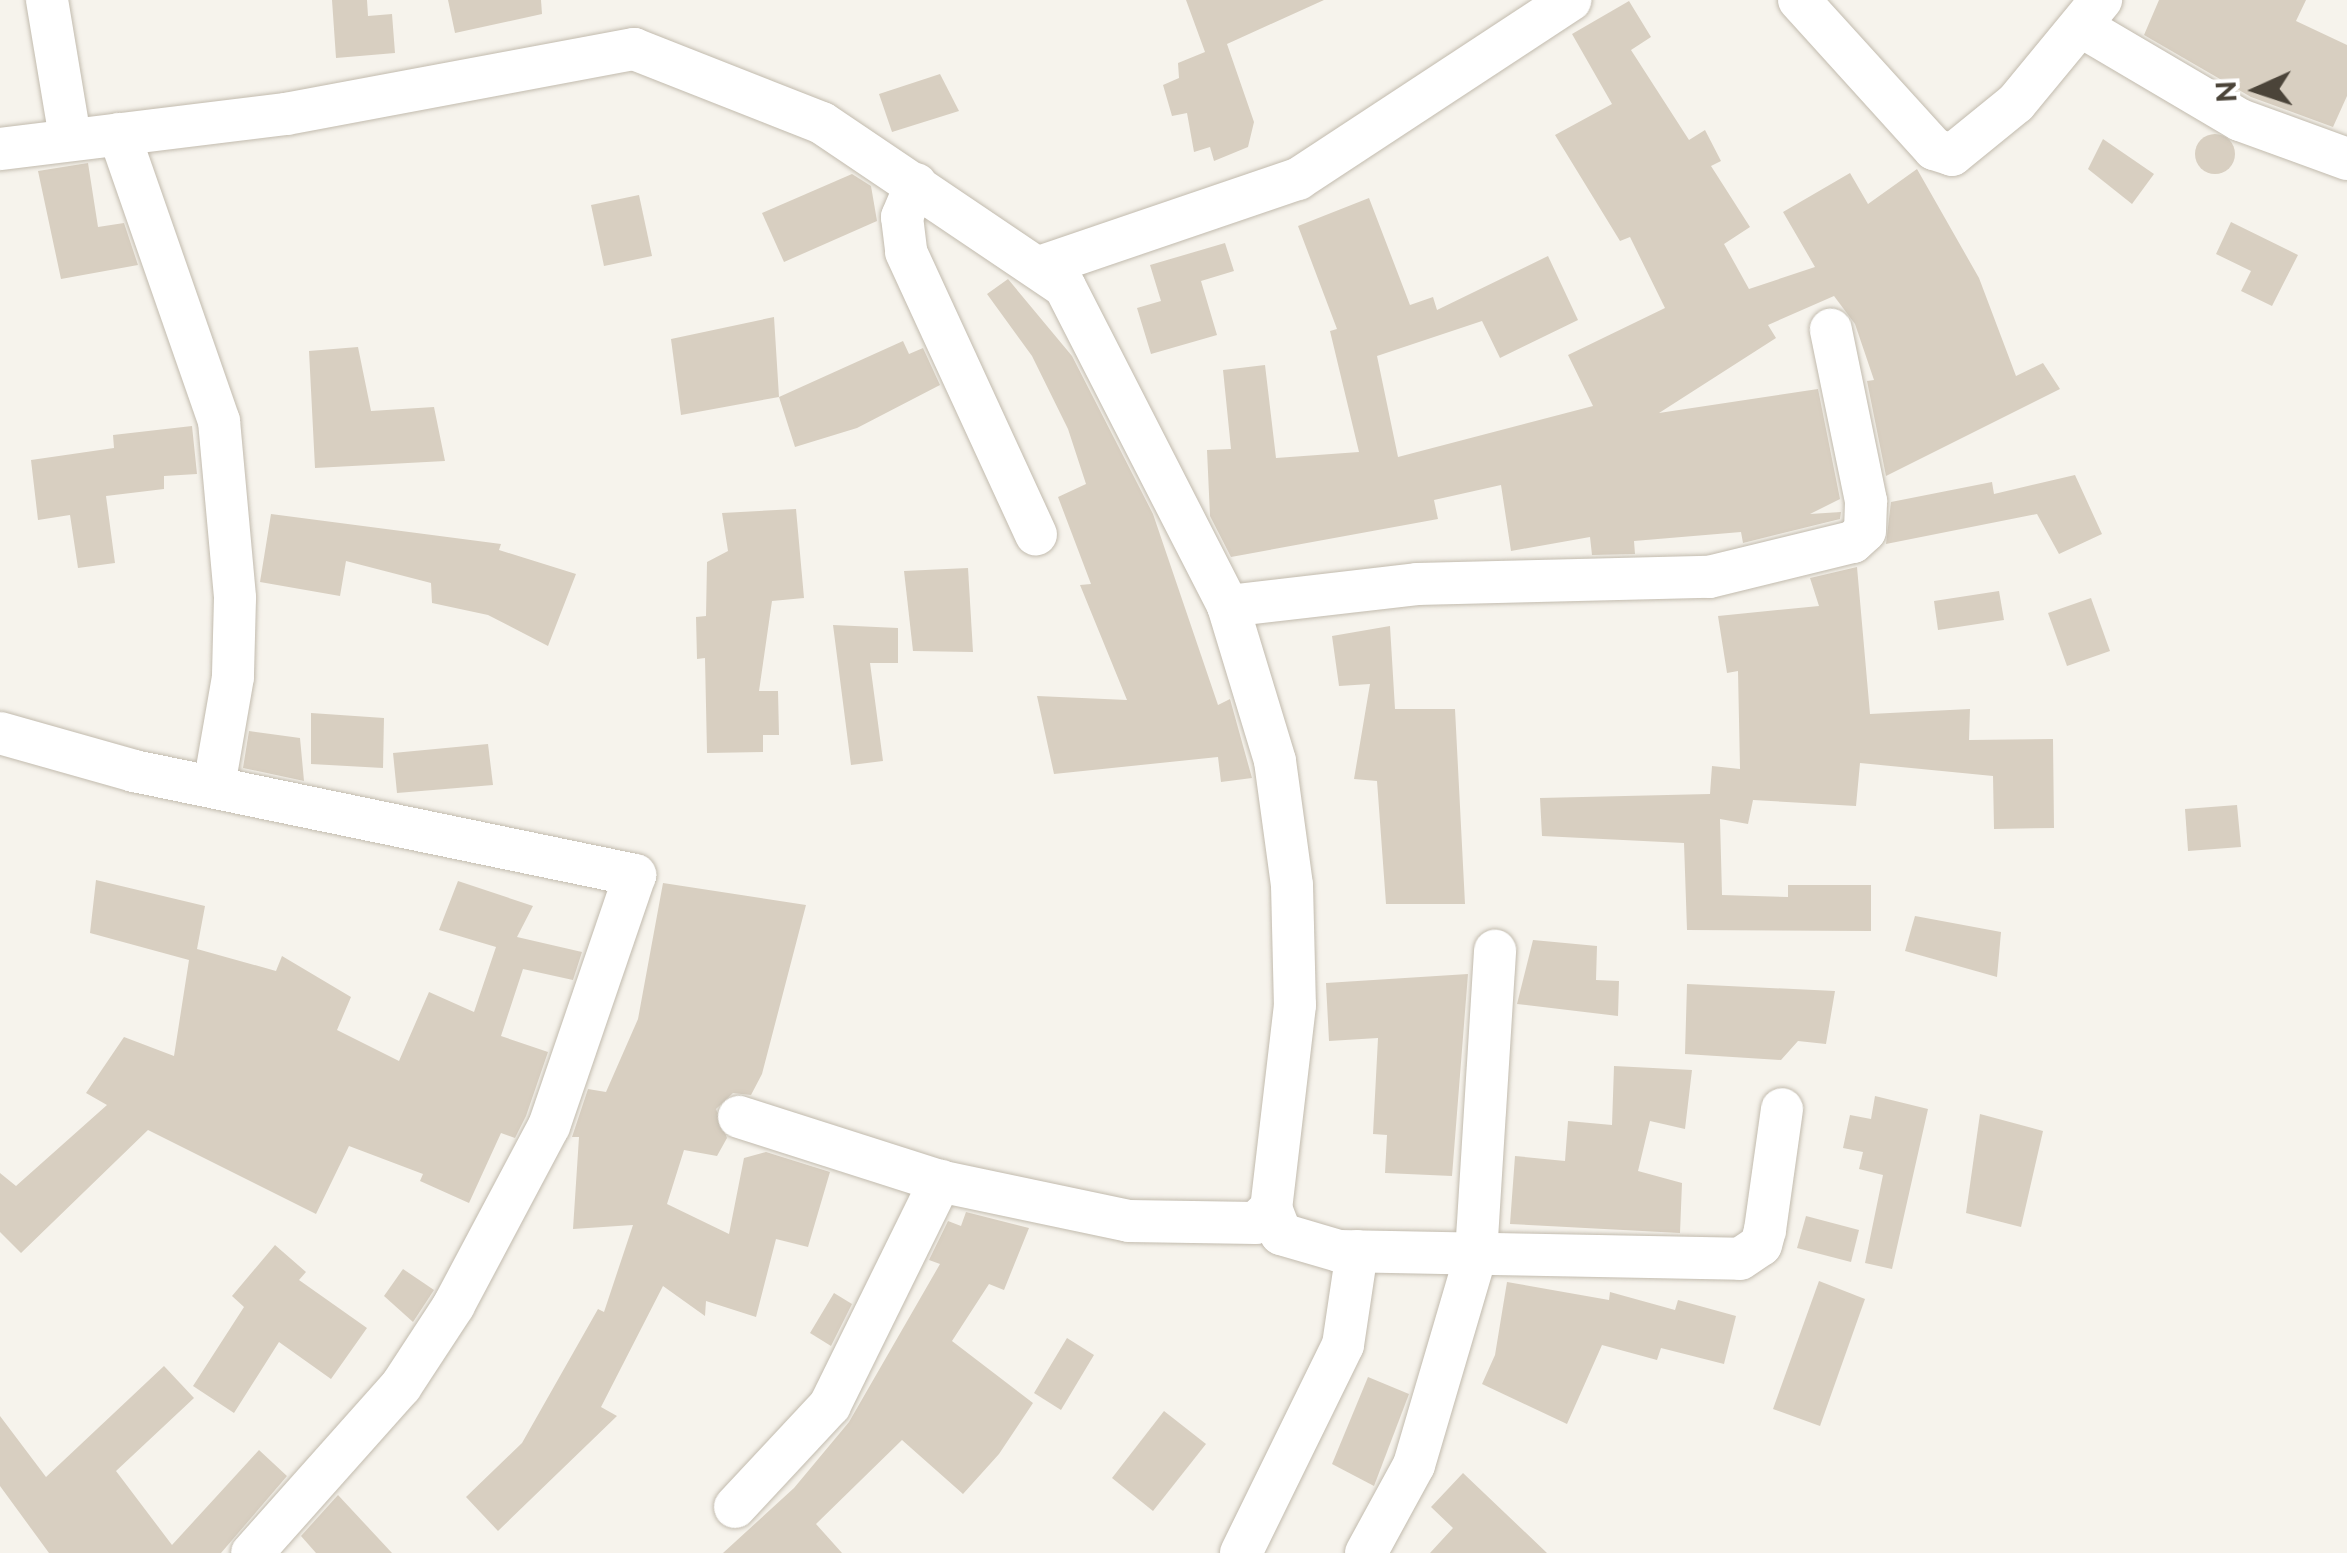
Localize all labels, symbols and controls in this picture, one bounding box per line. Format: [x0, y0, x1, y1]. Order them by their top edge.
north arrow [2207, 40, 2307, 140]
text: N [2210, 80, 2244, 103]

